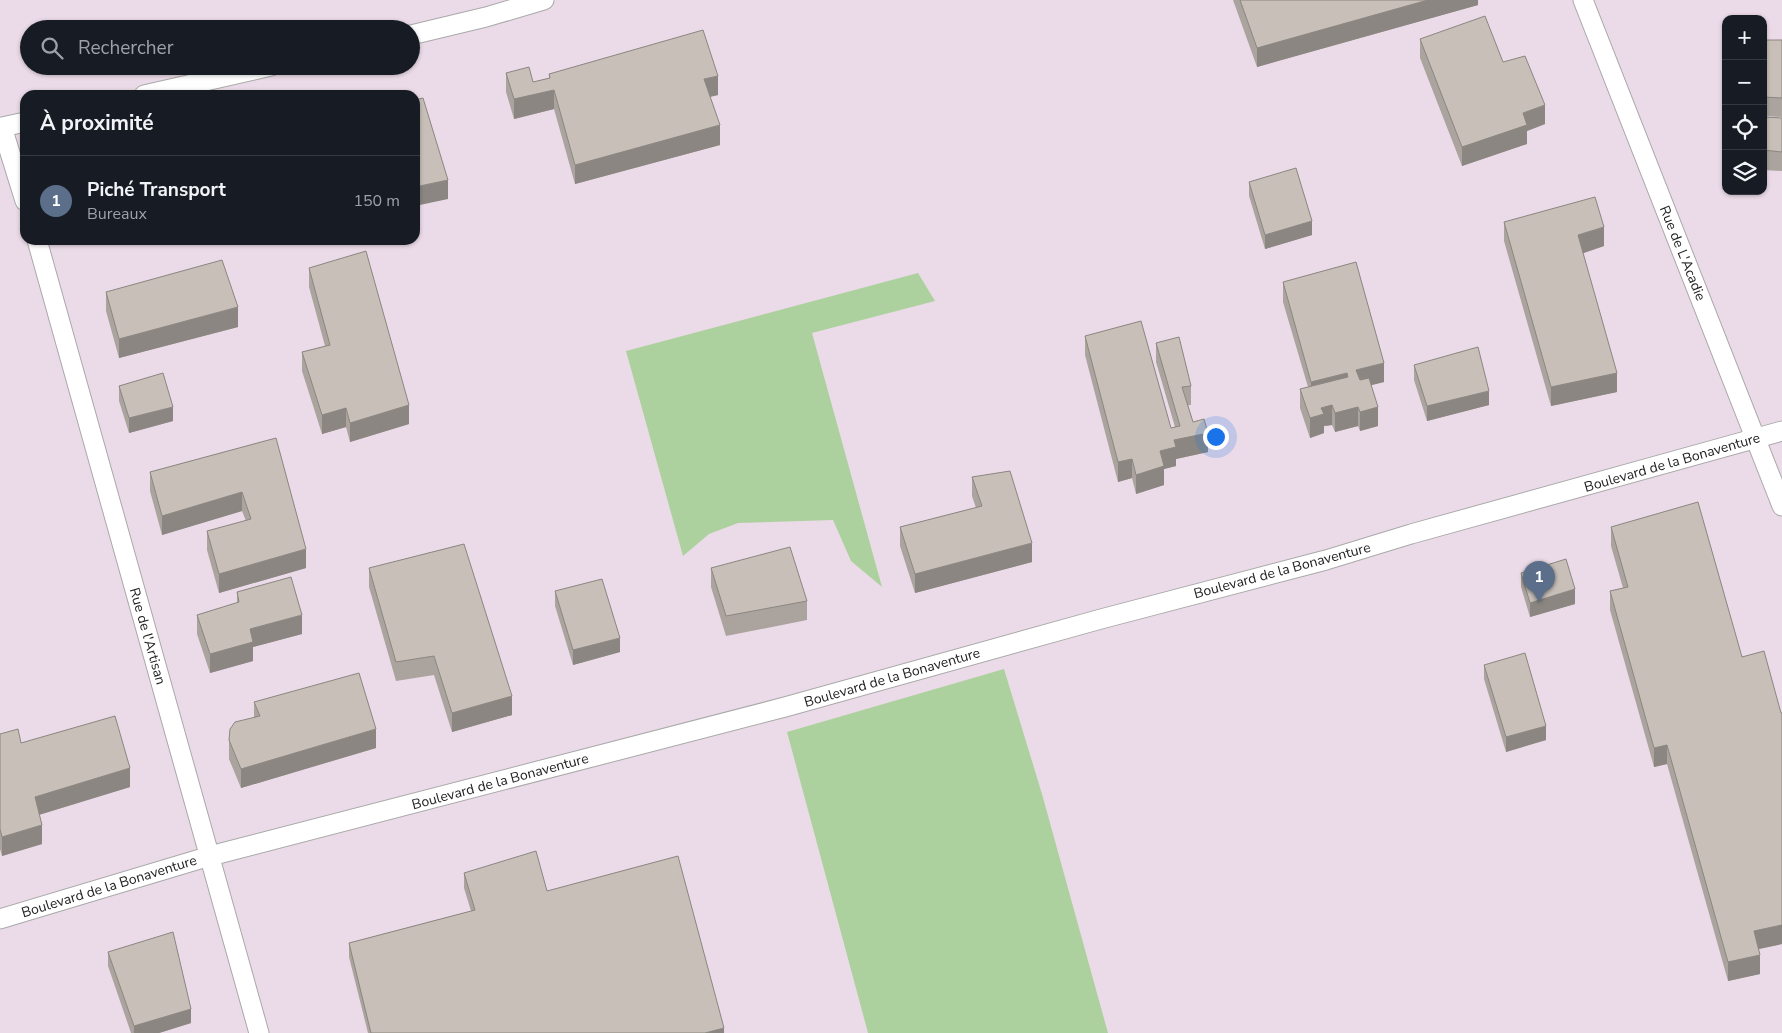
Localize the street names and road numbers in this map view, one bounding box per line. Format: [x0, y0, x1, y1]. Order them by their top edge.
street label: Rue de L'Acadie [1655, 203, 1710, 304]
street label: Boulevard de la Bonaventure [1582, 428, 1762, 497]
street label: Boulevard de la Bonaventure [1192, 538, 1373, 603]
street label: Rue de l'Artisan [125, 585, 170, 687]
street label: Boulevard de la Bonaventure [802, 643, 982, 712]
street label: Boulevard de la Bonaventure [410, 749, 591, 814]
street label: Boulevard de la Bonaventure [19, 851, 199, 922]

